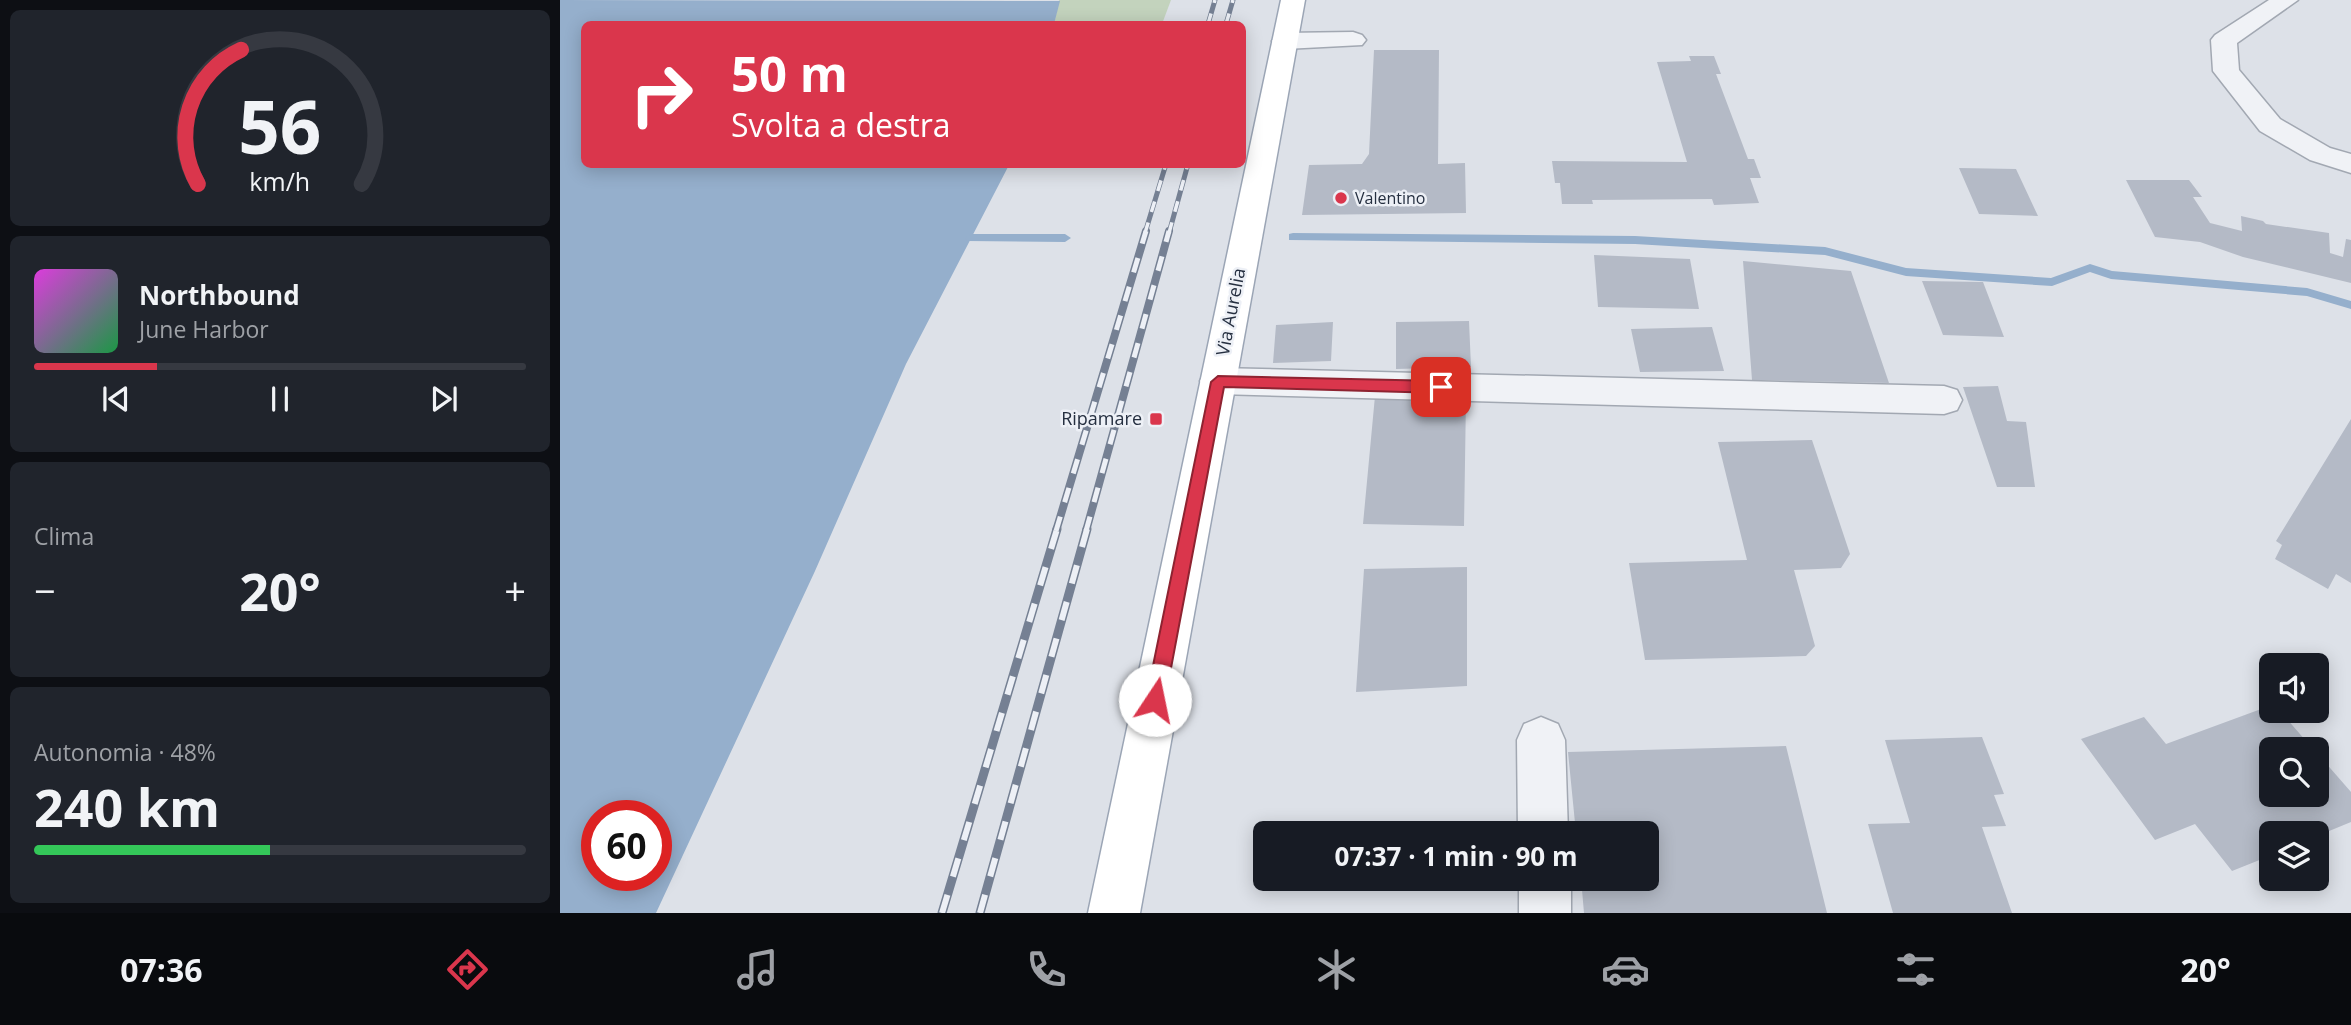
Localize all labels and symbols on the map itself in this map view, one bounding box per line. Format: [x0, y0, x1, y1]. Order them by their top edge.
place label: Valentino [1355, 187, 1425, 209]
marker: Valentino [1333, 190, 1349, 206]
street label: Via Aurelia [1210, 266, 1250, 358]
pin [1411, 357, 1471, 417]
place label: Ripamare [1061, 406, 1142, 430]
marker: Ripamare [1148, 411, 1164, 427]
position arrow [1118, 663, 1192, 737]
speed limit sign: 60 [581, 800, 672, 891]

